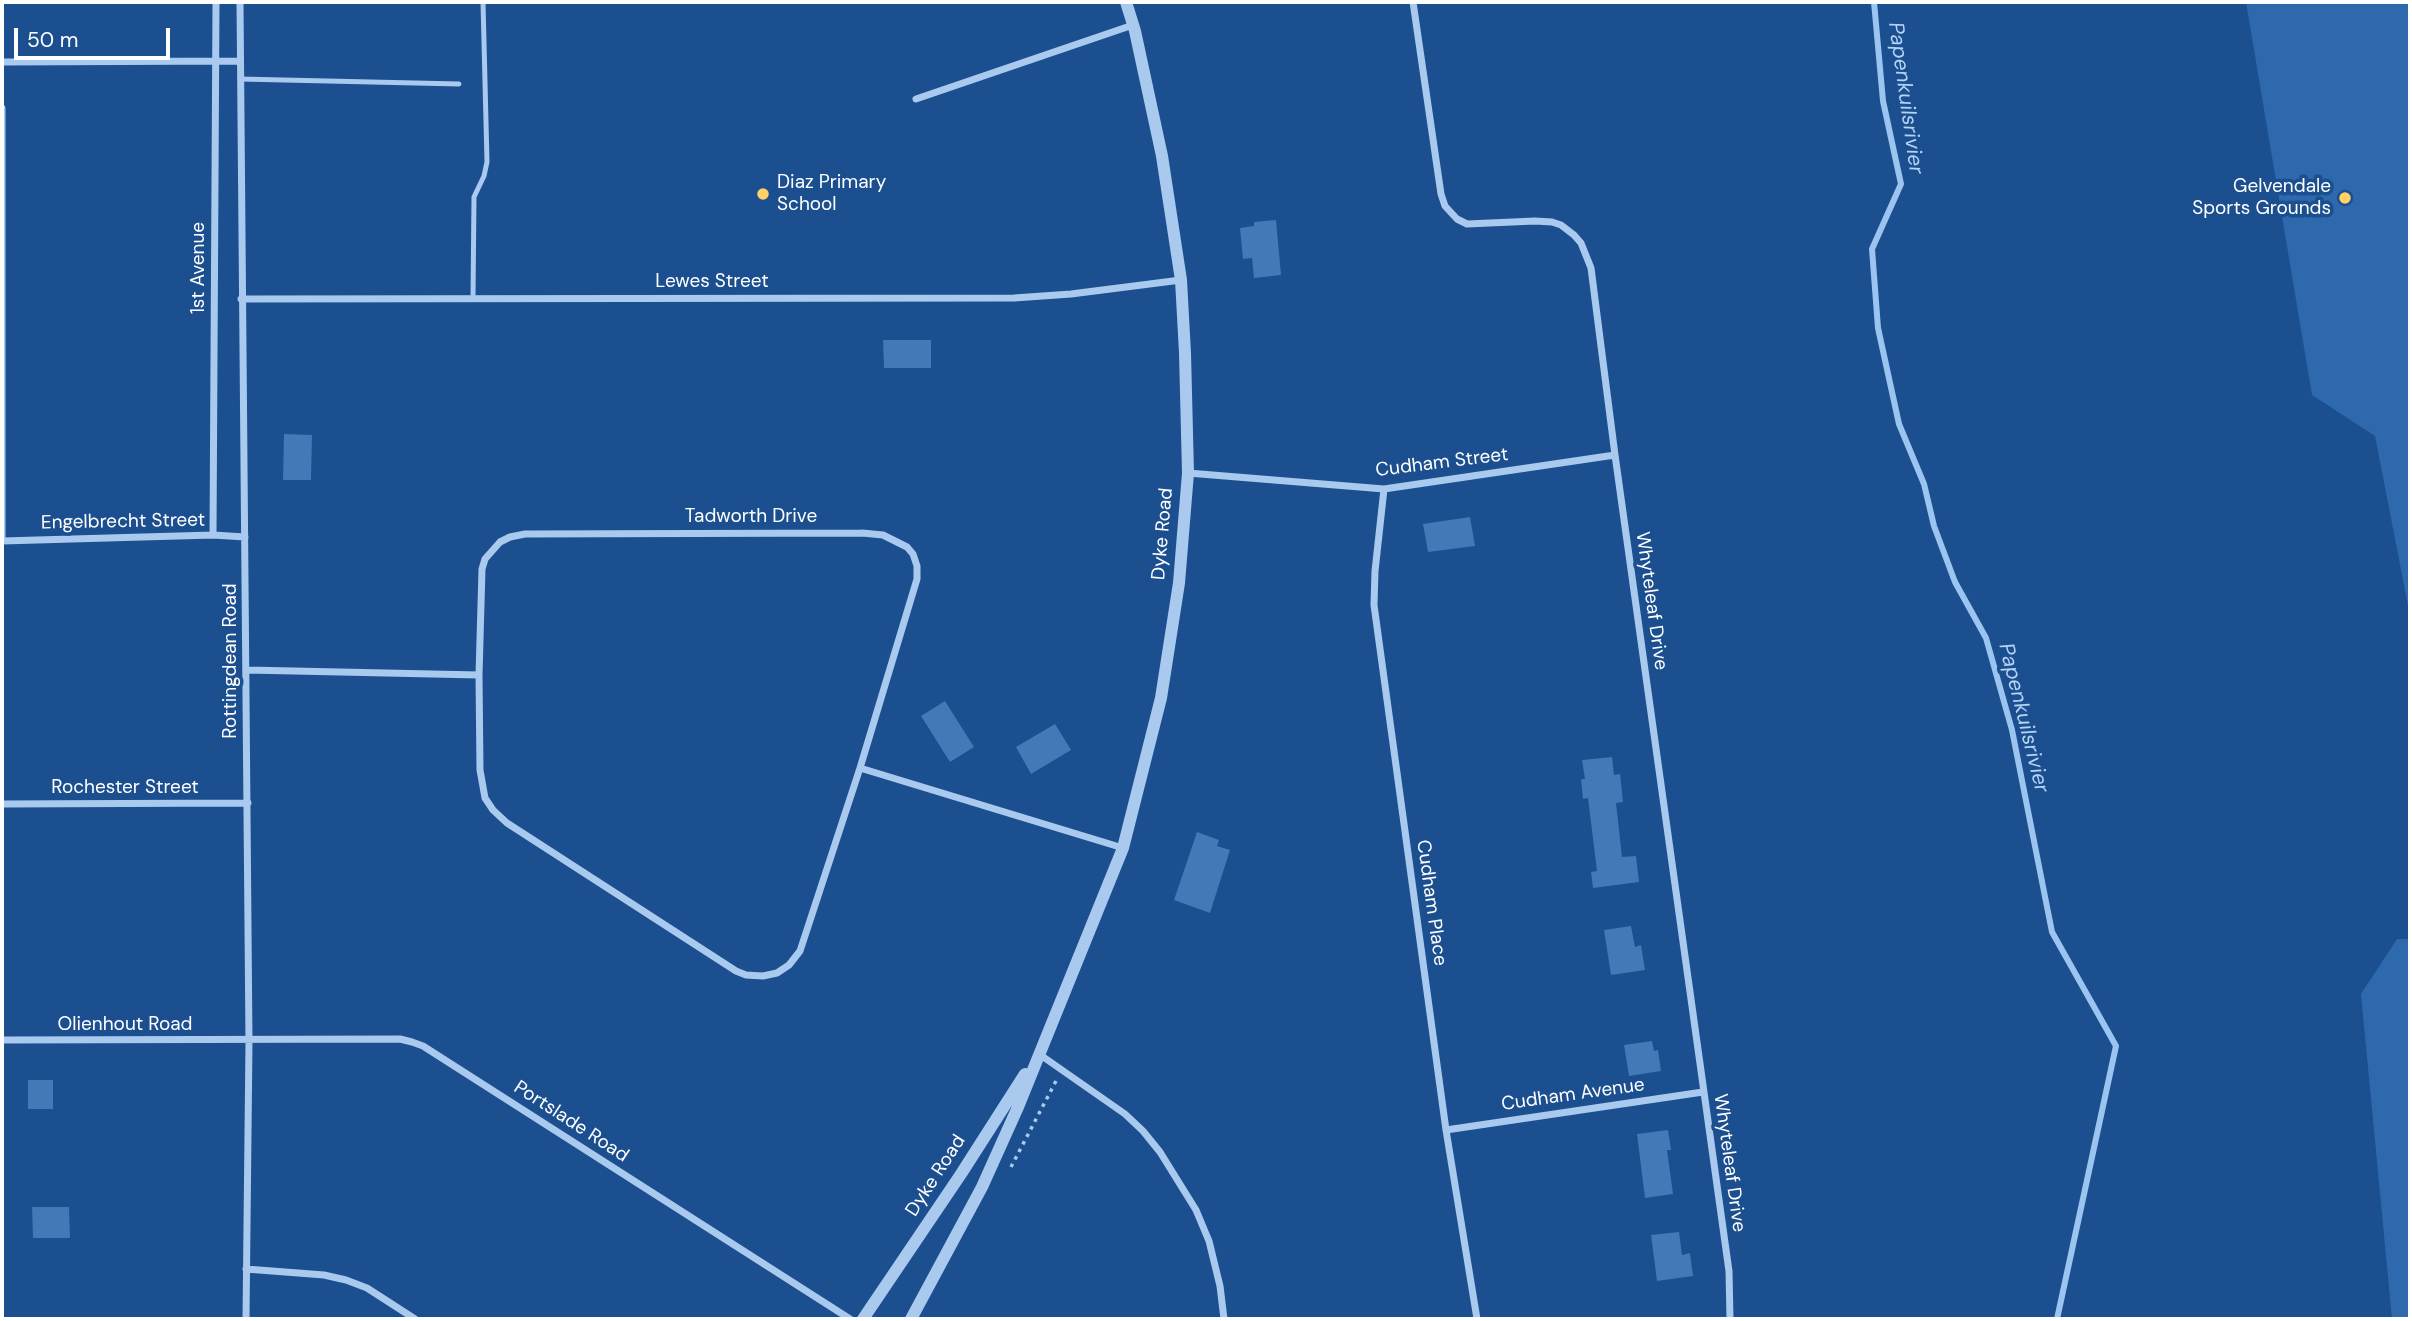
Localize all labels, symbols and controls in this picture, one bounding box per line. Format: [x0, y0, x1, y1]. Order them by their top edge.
scale bar [18, 14, 173, 58]
water label: Papenkuilsrivier [1882, 20, 1928, 176]
text: 50 m [27, 26, 78, 54]
place label: Diaz Primary School [777, 172, 886, 216]
place label: Gelvendale Sports Grounds [2192, 176, 2331, 220]
marker: Diaz Primary School [755, 186, 771, 202]
marker: Gelvendale Sports Grounds [2337, 190, 2353, 206]
street label: 1st Avenue [188, 222, 210, 314]
street label: Lewes Street [655, 271, 769, 293]
street label: Cudham Street [1374, 444, 1510, 482]
street label: Dyke Road [1148, 487, 1178, 581]
street label: Tadworth Drive [685, 506, 817, 528]
street label: Engelbrecht Street [41, 509, 205, 535]
street label: Whyteleaf Drive [1630, 530, 1672, 672]
street label: Rottingdean Road [220, 583, 242, 739]
water label: Papenkuilsrivier [1992, 641, 2054, 795]
street label: Rochester Street [51, 777, 199, 799]
street label: Cudham Place [1411, 839, 1451, 967]
street label: Olienhout Road [57, 1014, 193, 1036]
street label: Cudham Avenue [1500, 1074, 1646, 1116]
street label: Portslade Road [509, 1076, 633, 1168]
street label: Whyteleaf Drive [1708, 1092, 1750, 1234]
street label: Dyke Road [901, 1131, 971, 1221]

